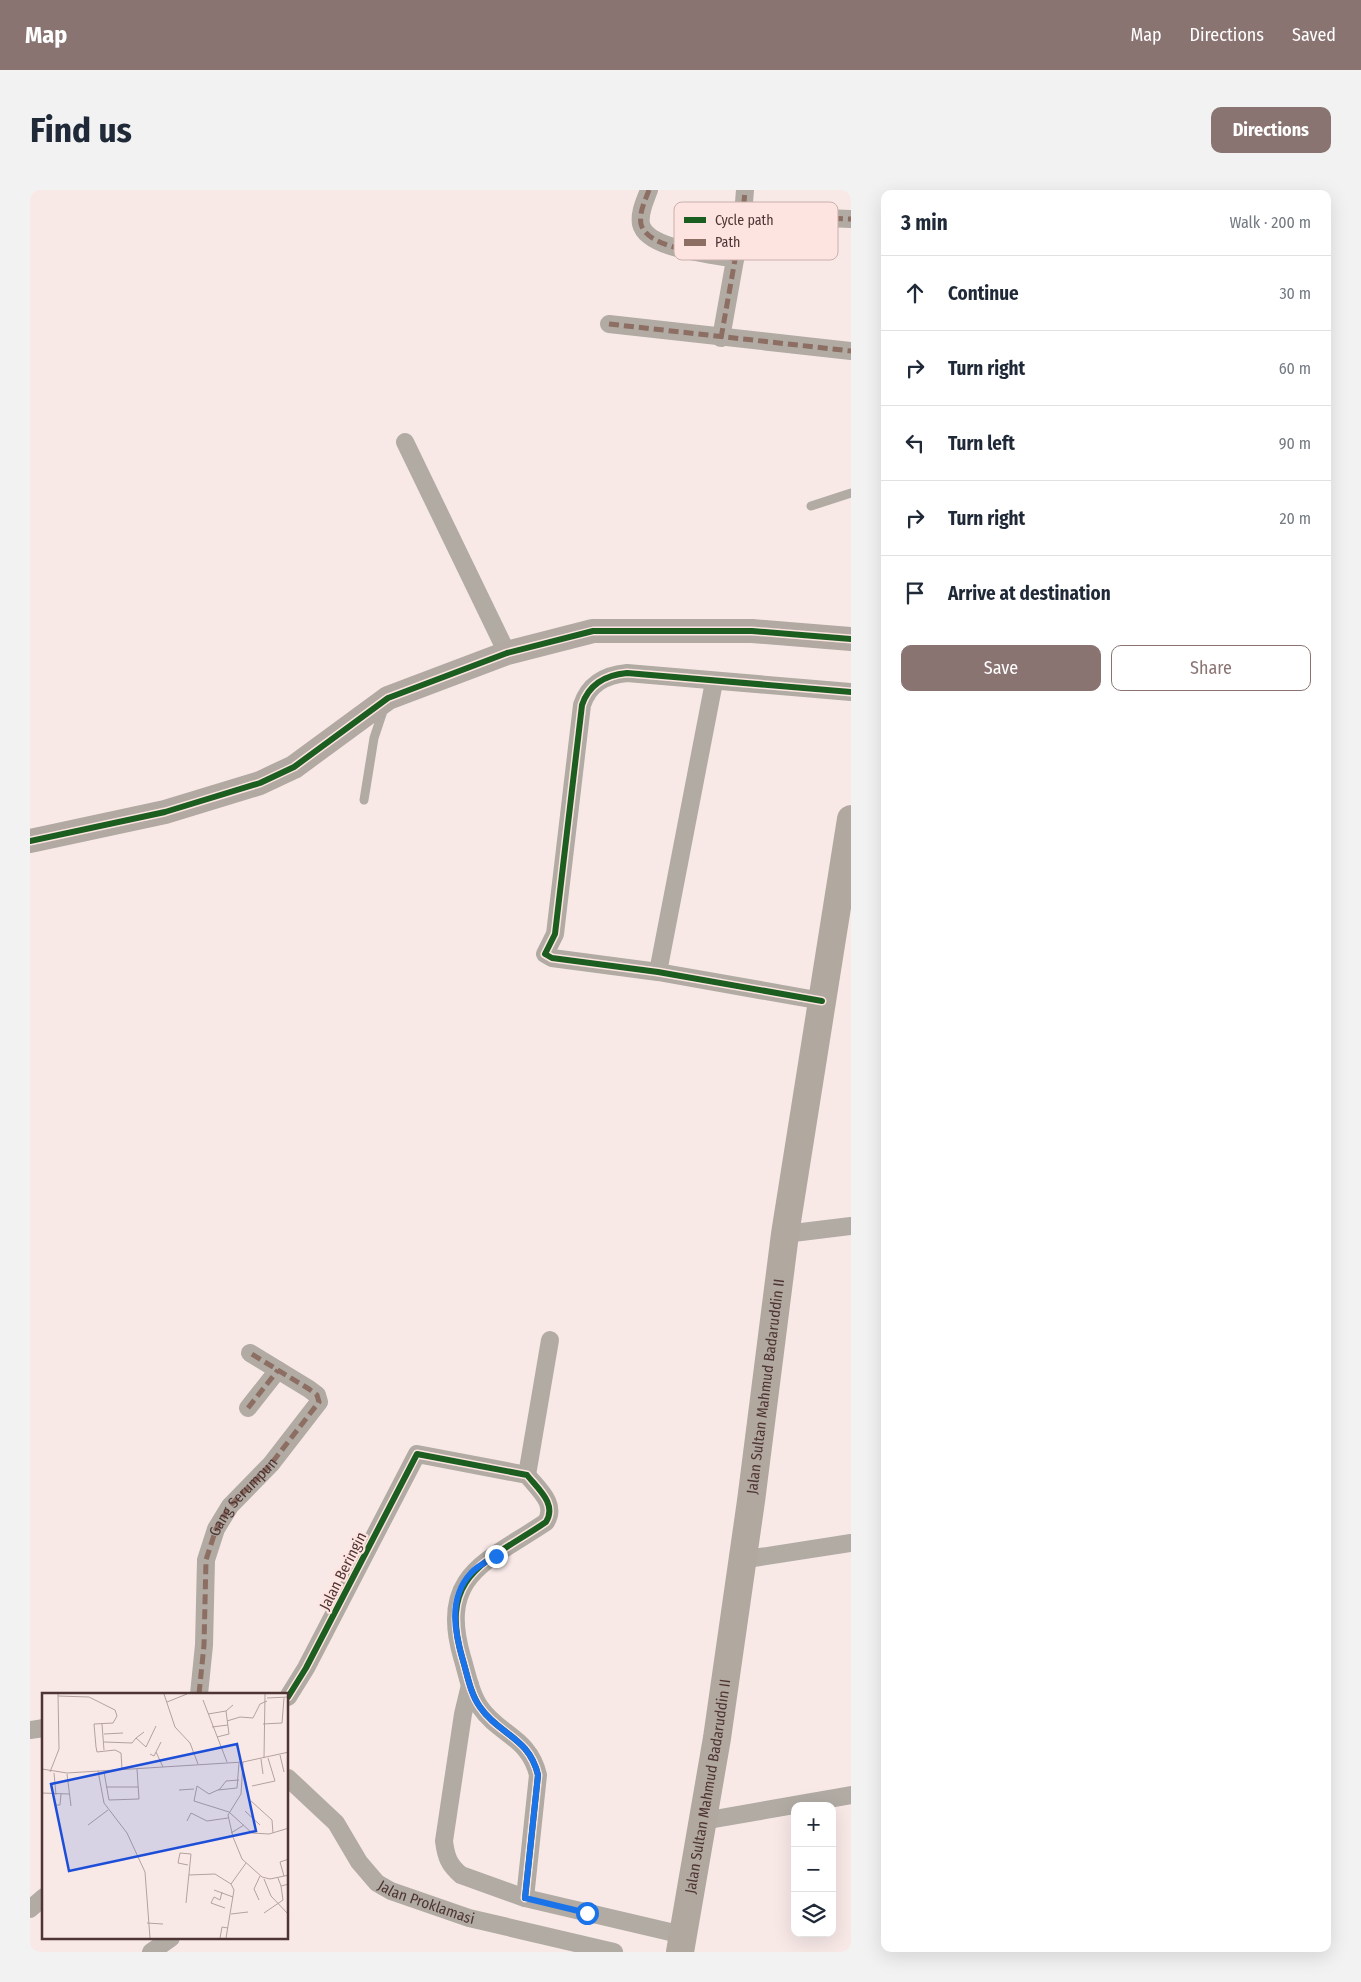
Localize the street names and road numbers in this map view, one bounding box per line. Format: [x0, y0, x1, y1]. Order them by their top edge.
street label: Jalan Sultan Mahmud Badaruddin II [743, 1278, 788, 1495]
street label: Gang Serumpun [205, 1454, 281, 1538]
street label: Jalan Beringin [316, 1529, 370, 1613]
street label: Jalan Sultan Mahmud Badaruddin II [681, 1678, 734, 1895]
street label: Jalan Proklamasi [375, 1876, 476, 1928]

